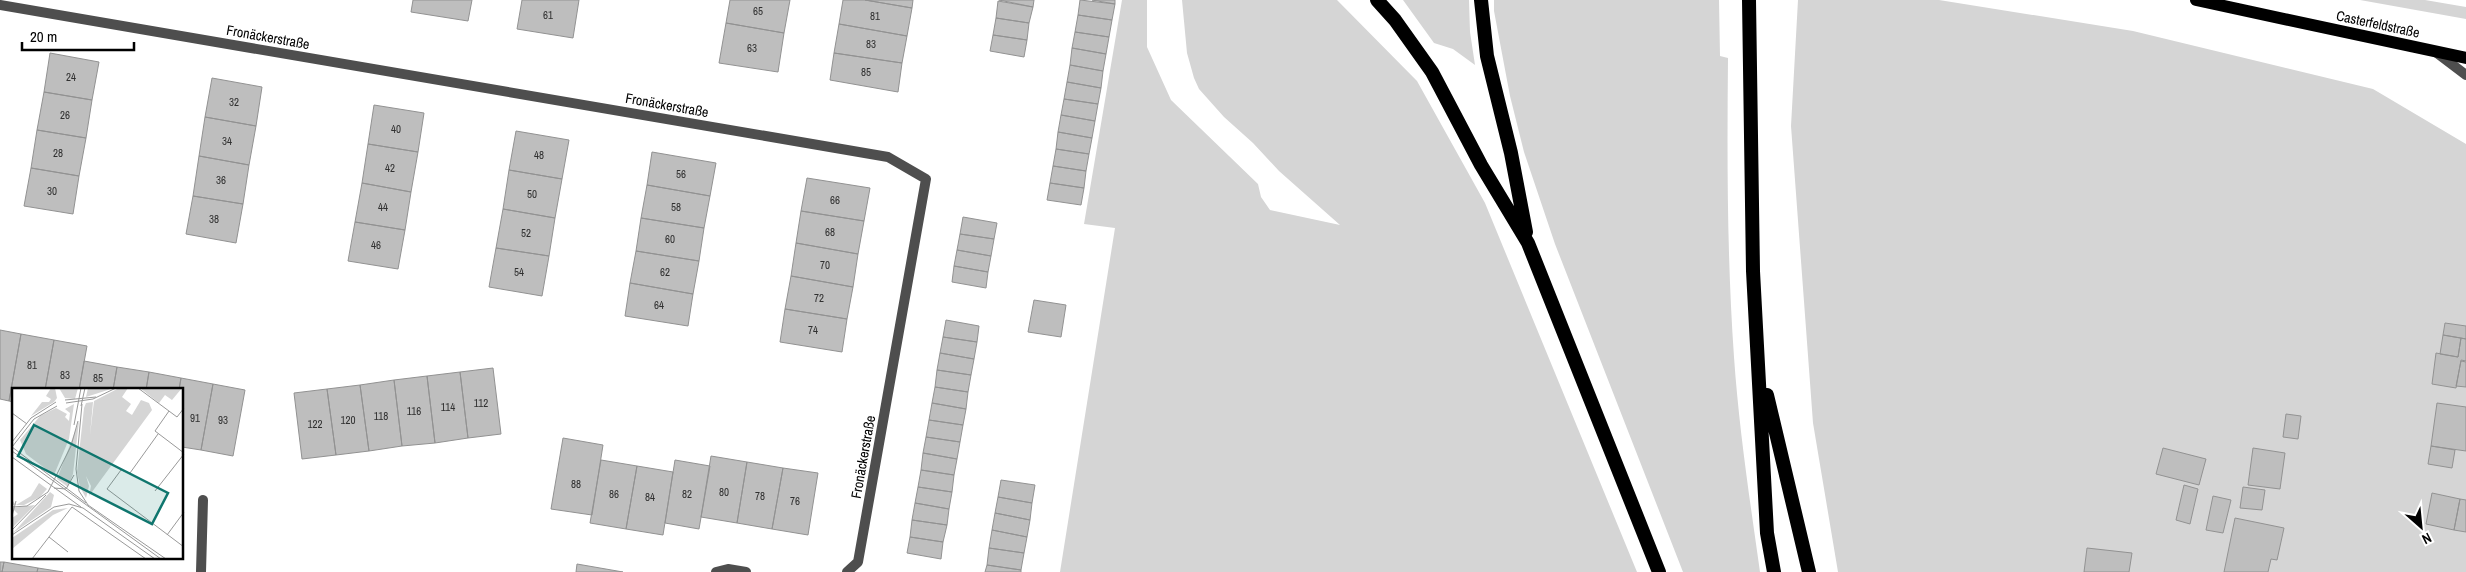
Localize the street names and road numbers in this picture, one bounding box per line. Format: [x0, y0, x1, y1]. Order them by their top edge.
street label: Casterfeldstraße [2335, 6, 2421, 42]
street label: Fronäckerstraße [225, 21, 311, 53]
street label: Fronäckerstraße [624, 89, 710, 121]
street label: Fronäckerstraße [847, 414, 879, 500]

